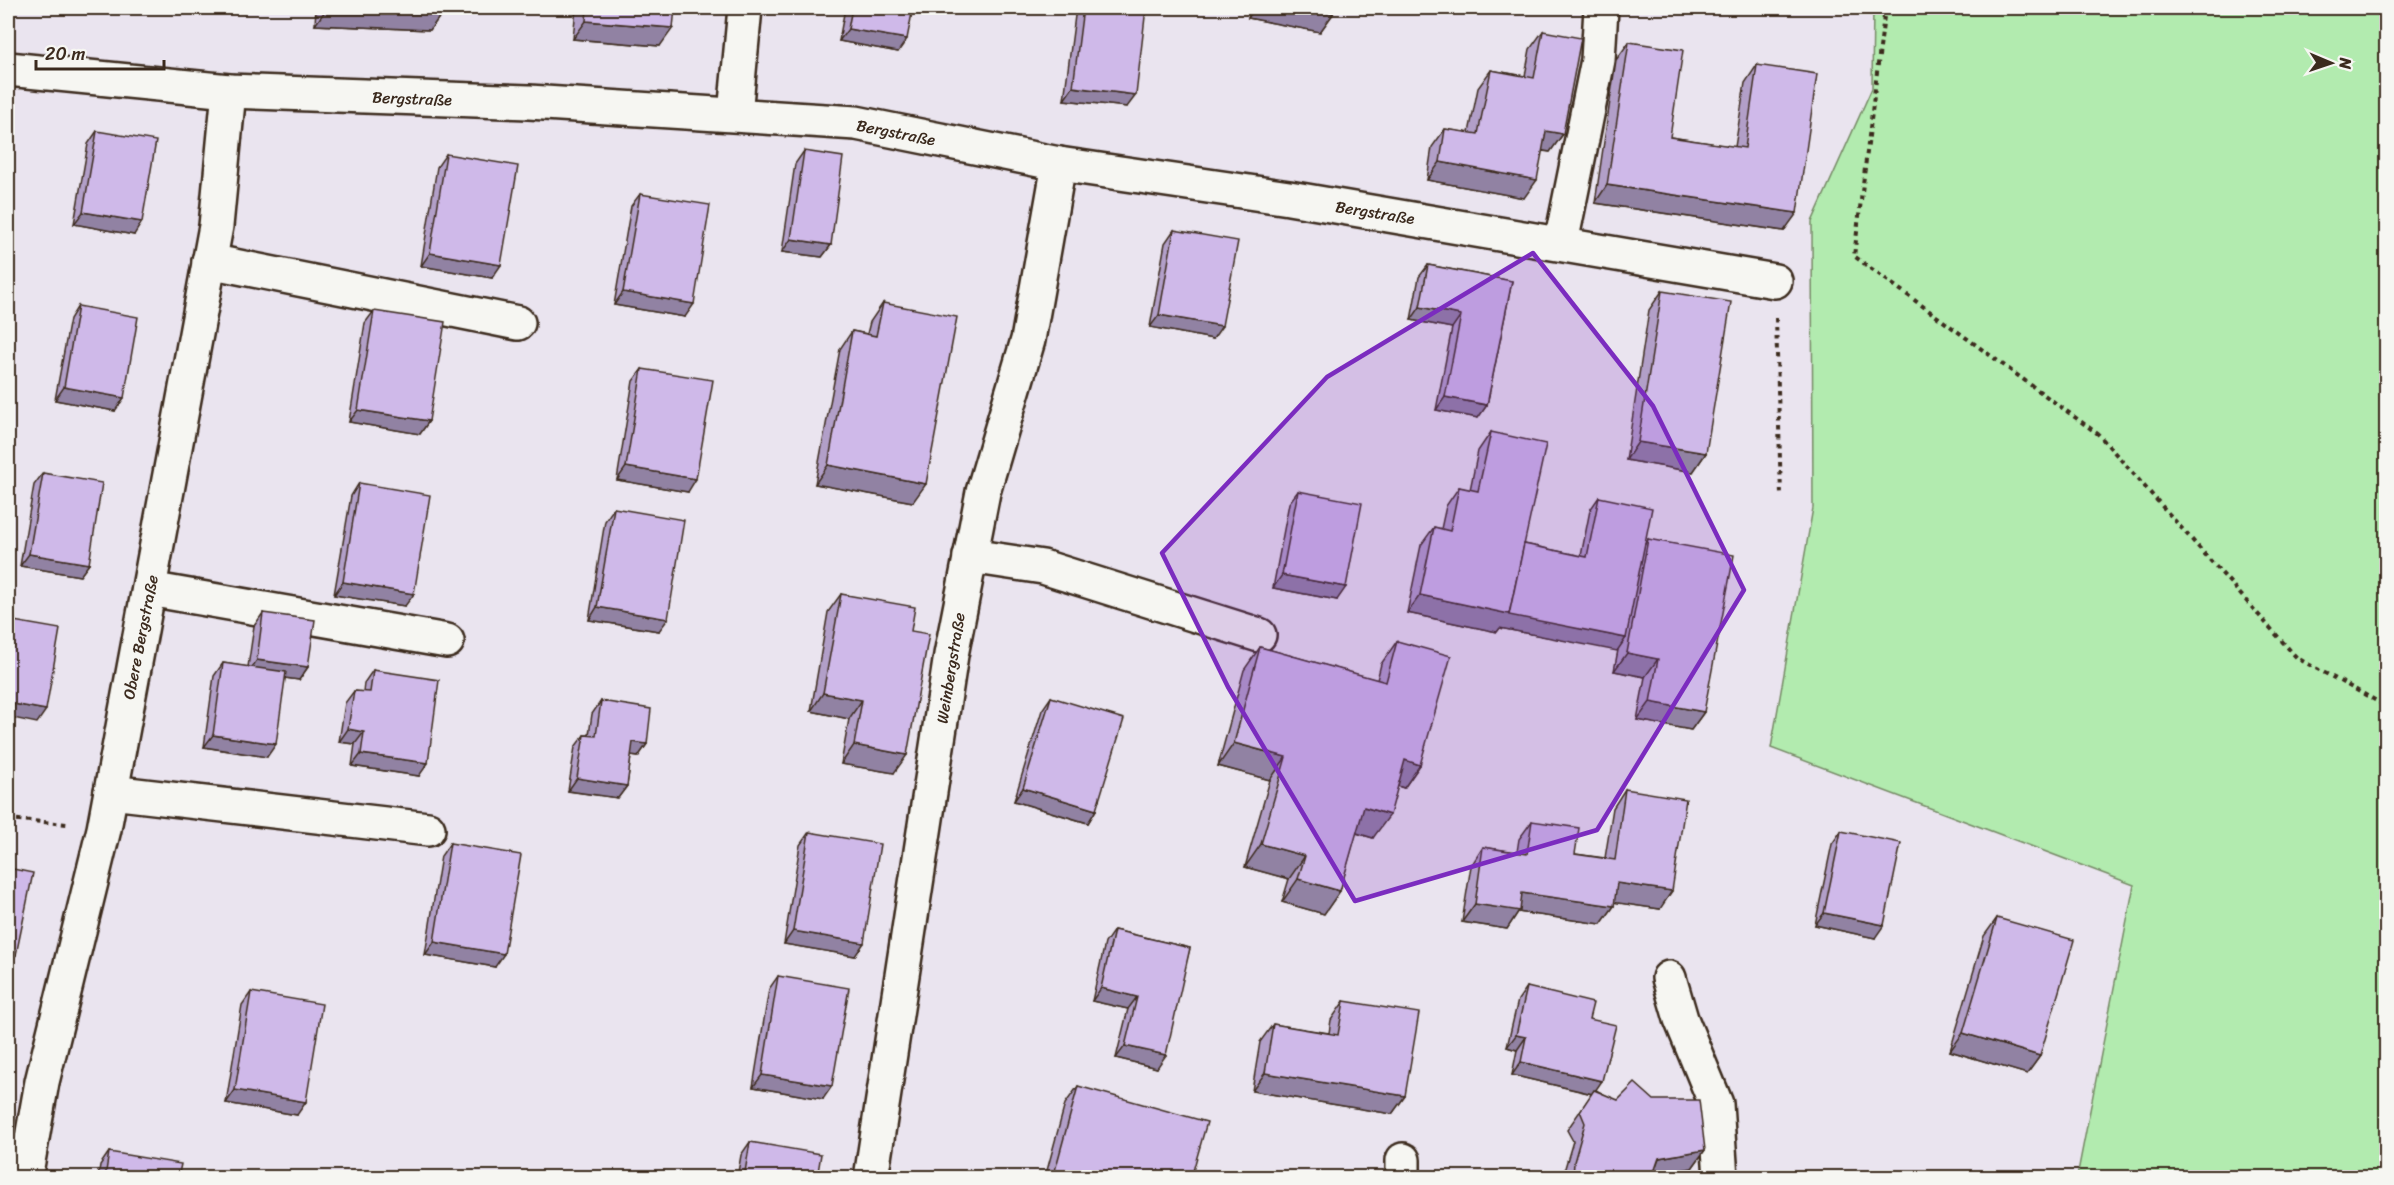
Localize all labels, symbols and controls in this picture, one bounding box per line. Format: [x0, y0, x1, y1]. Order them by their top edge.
scale bar [36, 33, 164, 71]
north arrow [2301, 33, 2361, 93]
text: 20 m [45, 38, 85, 70]
text: N [2331, 56, 2360, 70]
street label: Bergstraße [372, 83, 453, 114]
street label: Bergstraße [854, 111, 938, 154]
street label: Bergstraße [1333, 192, 1417, 233]
street label: Obere Bergstraße [114, 572, 167, 702]
street label: Weinbergstraße [927, 610, 974, 726]

